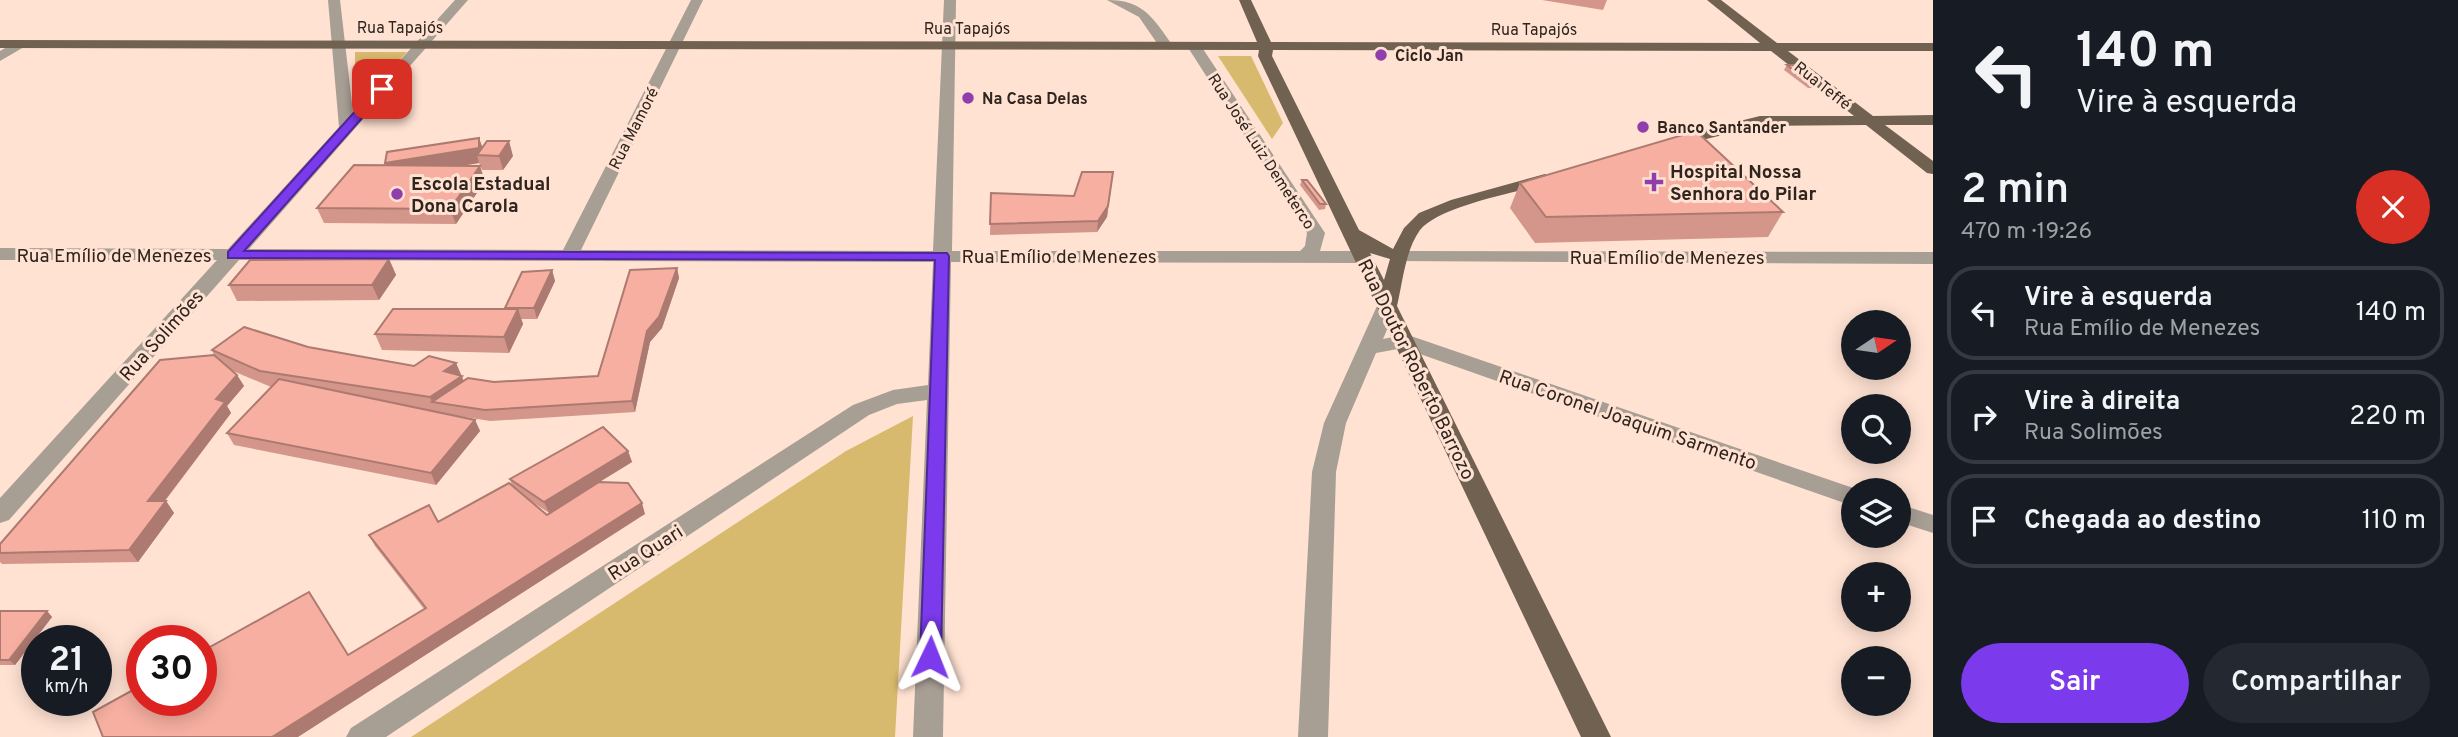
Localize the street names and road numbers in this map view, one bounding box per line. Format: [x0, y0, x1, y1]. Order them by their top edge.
street label: Rua Tapajós [357, 19, 443, 39]
street label: Rua Tapajós [924, 20, 1010, 40]
street label: Rua Tapajós [1491, 21, 1577, 41]
street label: Rua Teffé [1789, 58, 1854, 115]
street label: Rua José Luiz Demeterco [1202, 70, 1318, 234]
street label: Rua Mamoré [605, 84, 664, 173]
street label: Rua Emílio de Menezes [16, 245, 212, 269]
street label: Rua Emílio de Menezes [961, 246, 1157, 270]
street label: Rua Emílio de Menezes [1569, 247, 1765, 271]
street label: Rua Doutor Roberto Barrozo [1351, 256, 1479, 484]
street label: Rua Solimões [115, 286, 210, 387]
street label: Rua Coronel Joaquim Sarmento [1496, 365, 1759, 476]
street label: Rua Quari [604, 521, 688, 587]

